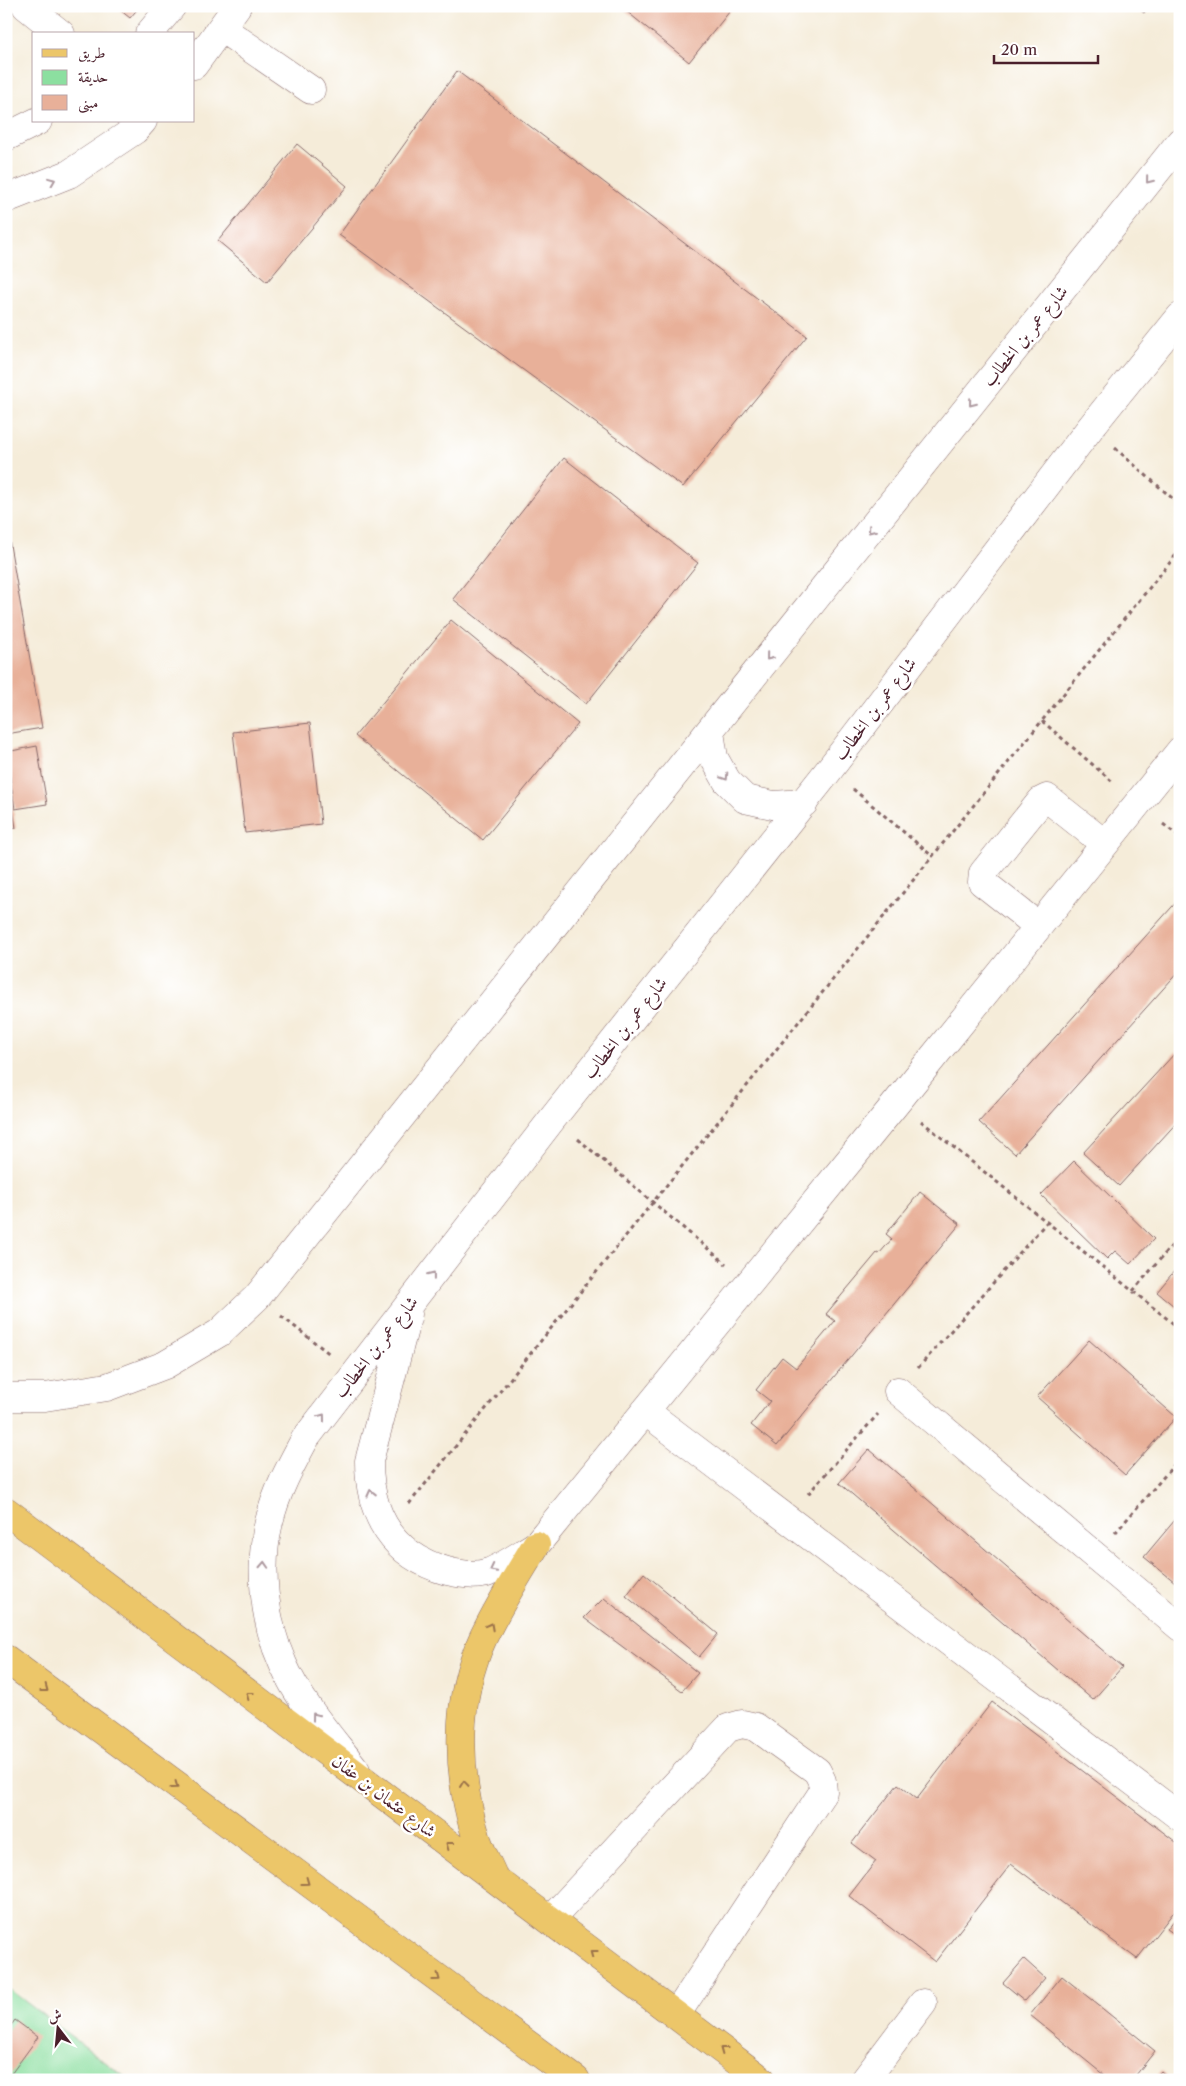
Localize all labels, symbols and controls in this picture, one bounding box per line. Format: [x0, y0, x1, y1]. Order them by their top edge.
legend [32, 32, 195, 122]
scale bar [994, 32, 1097, 64]
text: 20 m [1001, 40, 1037, 59]
text: طريق [78, 43, 105, 63]
text: حديقة [78, 67, 108, 86]
text: مبنى [78, 93, 98, 114]
one-way arrow [1147, 174, 1155, 183]
one-way arrow [47, 177, 55, 187]
street label: شارع عمر بن الخطاب [977, 281, 1076, 394]
one-way arrow [969, 397, 977, 406]
one-way arrow [868, 524, 876, 533]
one-way arrow [766, 652, 775, 661]
street label: شارع عمر بن الخطاب [829, 653, 924, 768]
one-way arrow [719, 772, 729, 781]
street label: شارع عمر بن الخطاب [578, 972, 675, 1086]
one-way arrow [427, 1272, 435, 1281]
street label: شارع عمر بن الخطاب [329, 1291, 426, 1405]
one-way arrow [316, 1413, 325, 1423]
one-way arrow [366, 1489, 377, 1498]
one-way arrow [259, 1561, 270, 1569]
one-way arrow [490, 1563, 499, 1573]
one-way arrow [483, 1622, 493, 1631]
one-way arrow [39, 1683, 49, 1692]
one-way arrow [245, 1692, 255, 1701]
one-way arrow [312, 1712, 321, 1722]
street label: شارع عثمان بن عفان [325, 1750, 440, 1845]
one-way arrow [459, 1779, 470, 1787]
one-way arrow [169, 1780, 179, 1789]
one-way arrow [446, 1843, 455, 1851]
one-way arrow [300, 1876, 310, 1885]
one-way arrow [589, 1950, 599, 1959]
one-way arrow [431, 1973, 440, 1981]
north arrow [32, 2004, 82, 2054]
text: ش [45, 2005, 64, 2026]
one-way arrow [720, 2048, 729, 2056]

